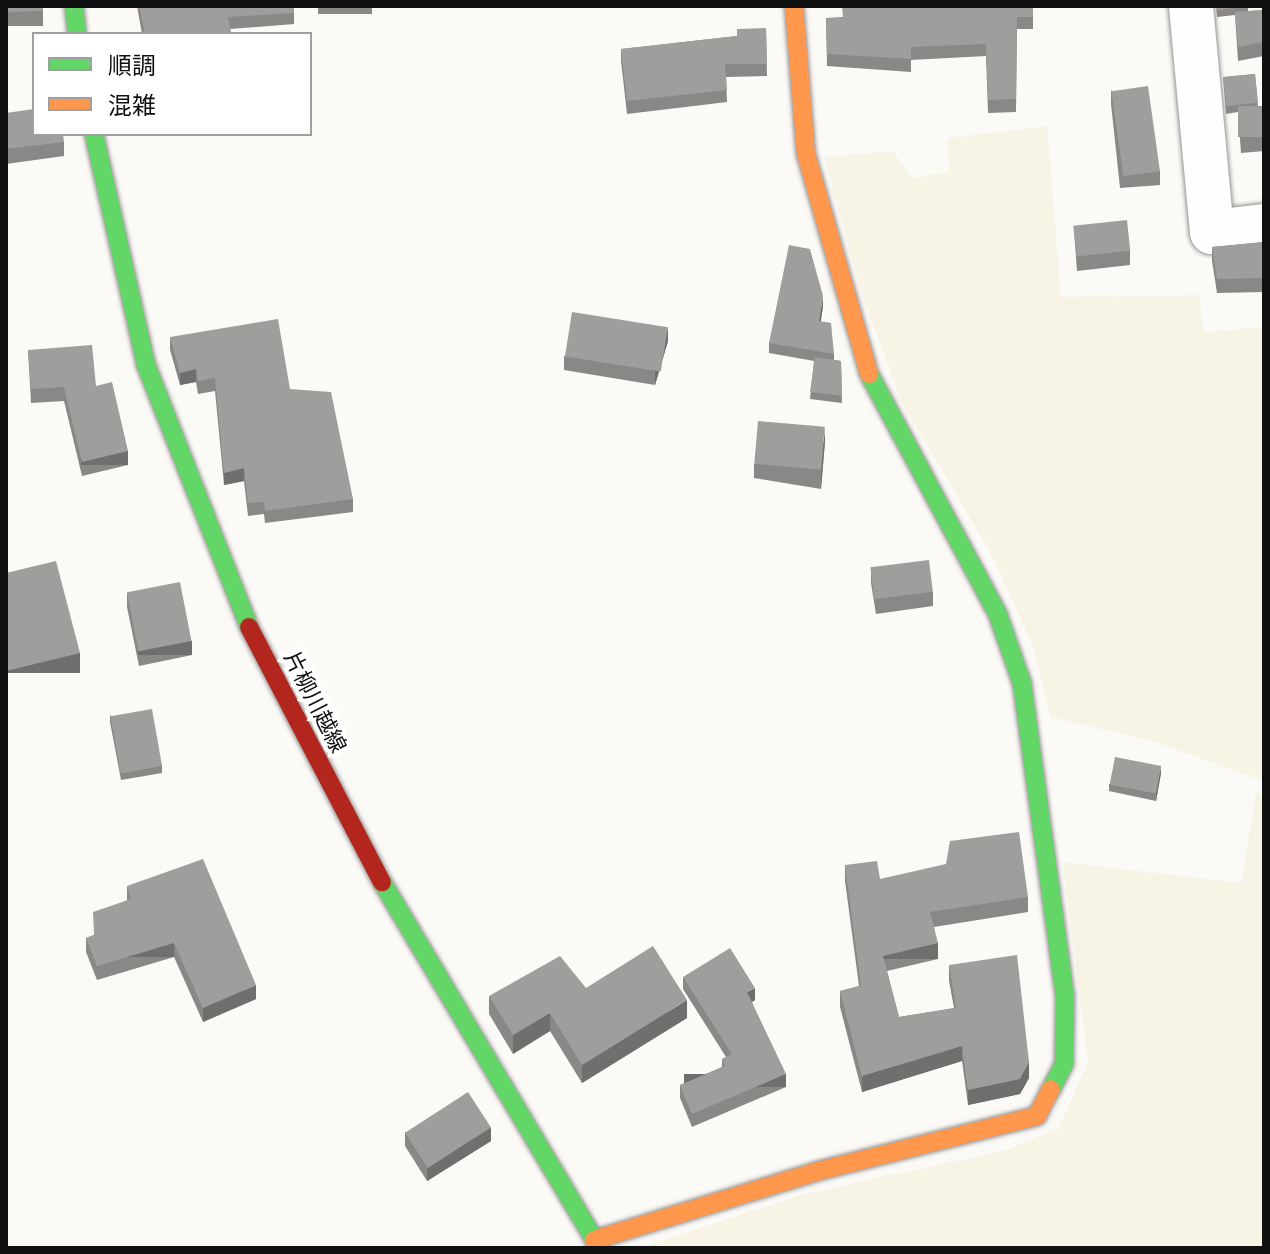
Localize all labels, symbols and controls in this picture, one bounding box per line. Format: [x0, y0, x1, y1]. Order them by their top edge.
legend [32, 32, 312, 136]
text: 順調 [108, 49, 156, 82]
text: 混雑 [108, 89, 156, 122]
street label: 片柳川越線 [278, 647, 352, 757]

